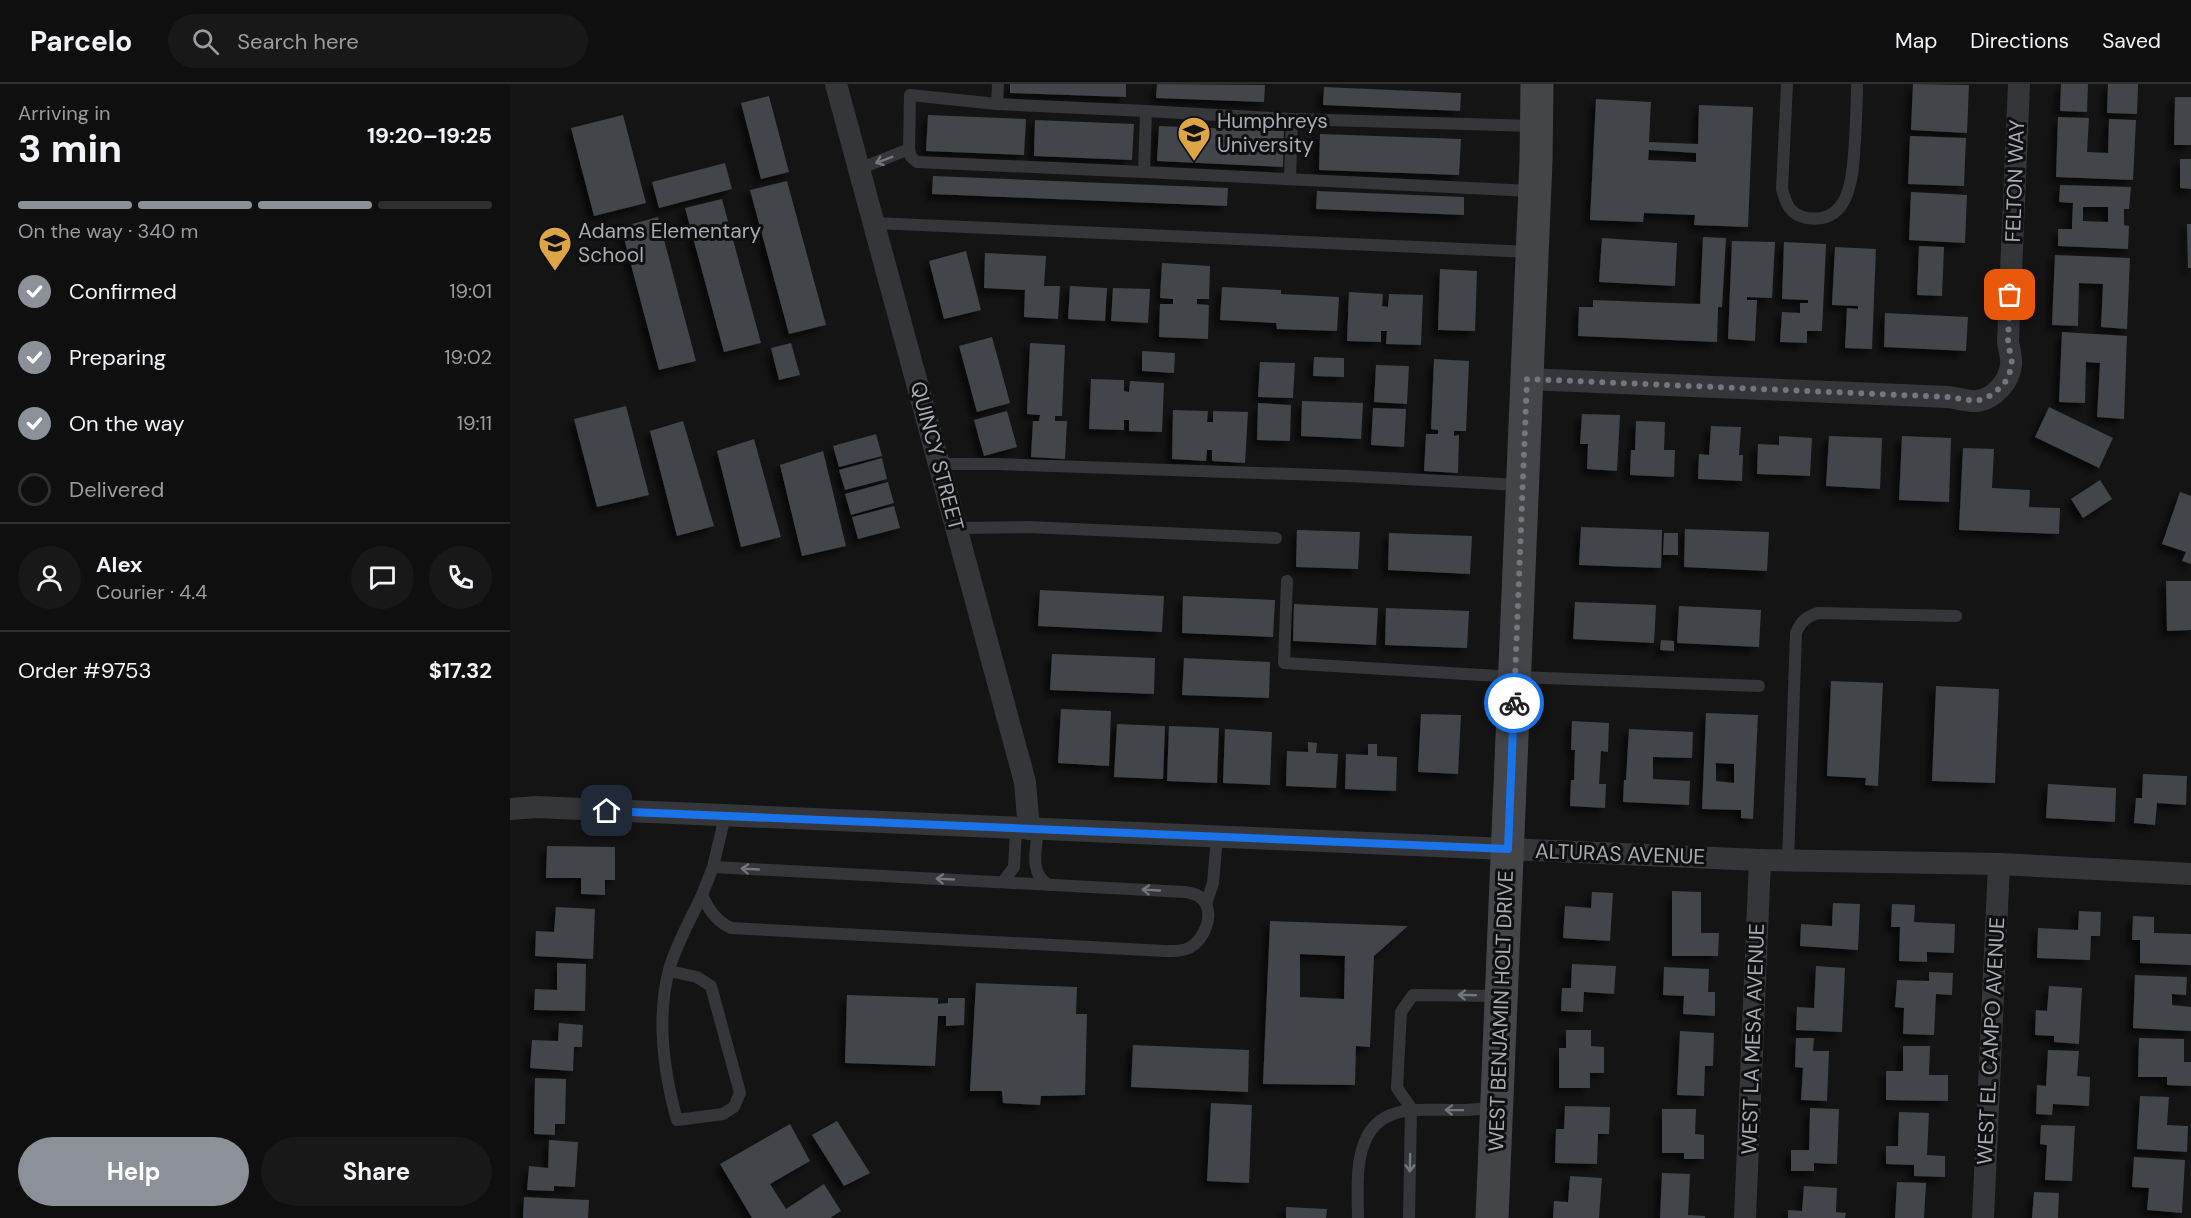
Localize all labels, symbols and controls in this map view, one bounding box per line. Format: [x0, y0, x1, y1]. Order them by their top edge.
search box [168, 14, 588, 68]
text: Parcelo [30, 23, 132, 60]
icon: search [189, 25, 222, 58]
text: Search here [237, 27, 359, 56]
text: Map [1895, 27, 1937, 55]
text: Directions [1970, 27, 2069, 55]
text: Saved [2102, 27, 2161, 55]
text: Arriving in [18, 100, 110, 126]
place label: Humphreys University [1217, 107, 1328, 159]
school or university icon: Humphreys University [1176, 115, 1212, 162]
street label: FELTON WAY [1999, 119, 2031, 243]
text: 19:20–19:25 [367, 121, 492, 150]
text: 3 min [18, 123, 122, 174]
one-way arrow [875, 155, 894, 166]
place label: Adams Elementary School [578, 217, 761, 269]
text: On the way · 340 m [18, 218, 198, 244]
school or university icon: Adams Elementary School [537, 225, 573, 272]
pin [1984, 269, 2035, 320]
icon: check [18, 275, 51, 308]
text: Confirmed [69, 277, 177, 306]
text: 19:01 [449, 278, 492, 304]
icon: bag [1993, 278, 2026, 311]
icon: check [18, 341, 51, 374]
text: Preparing [69, 343, 166, 372]
text: 19:02 [444, 344, 492, 370]
street label: QUINCY STREET [904, 378, 970, 534]
icon: check [18, 407, 51, 440]
text: On the way [69, 409, 184, 438]
text: 19:11 [457, 410, 492, 436]
text: Delivered [69, 475, 164, 504]
button: person [18, 546, 81, 609]
button: chat [351, 546, 414, 609]
button: phone [429, 546, 492, 609]
text: Alex [96, 550, 143, 579]
text: Courier · 4.4 [96, 579, 207, 605]
text: Order #9753 [18, 656, 152, 685]
text: $17.32 [429, 656, 492, 685]
courier [1484, 673, 1544, 733]
icon: bike [1498, 687, 1531, 720]
pin [581, 785, 632, 836]
icon: home [590, 794, 623, 827]
street label: ALTURAS AVENUE [1534, 837, 1706, 871]
one-way arrow [740, 863, 760, 874]
street label: WEST BENJAMIN HOLT DRIVE [1482, 870, 1520, 1152]
one-way arrow [935, 873, 955, 884]
one-way arrow [1142, 885, 1162, 896]
street label: WEST EL CAMPO AVENUE [1971, 916, 2011, 1166]
street label: WEST LA MESA AVENUE [1735, 923, 1771, 1155]
one-way arrow [1458, 990, 1478, 1001]
one-way arrow [1445, 1104, 1465, 1115]
button: Help [18, 1137, 249, 1206]
button: Share [261, 1137, 492, 1206]
one-way arrow [1404, 1153, 1416, 1173]

